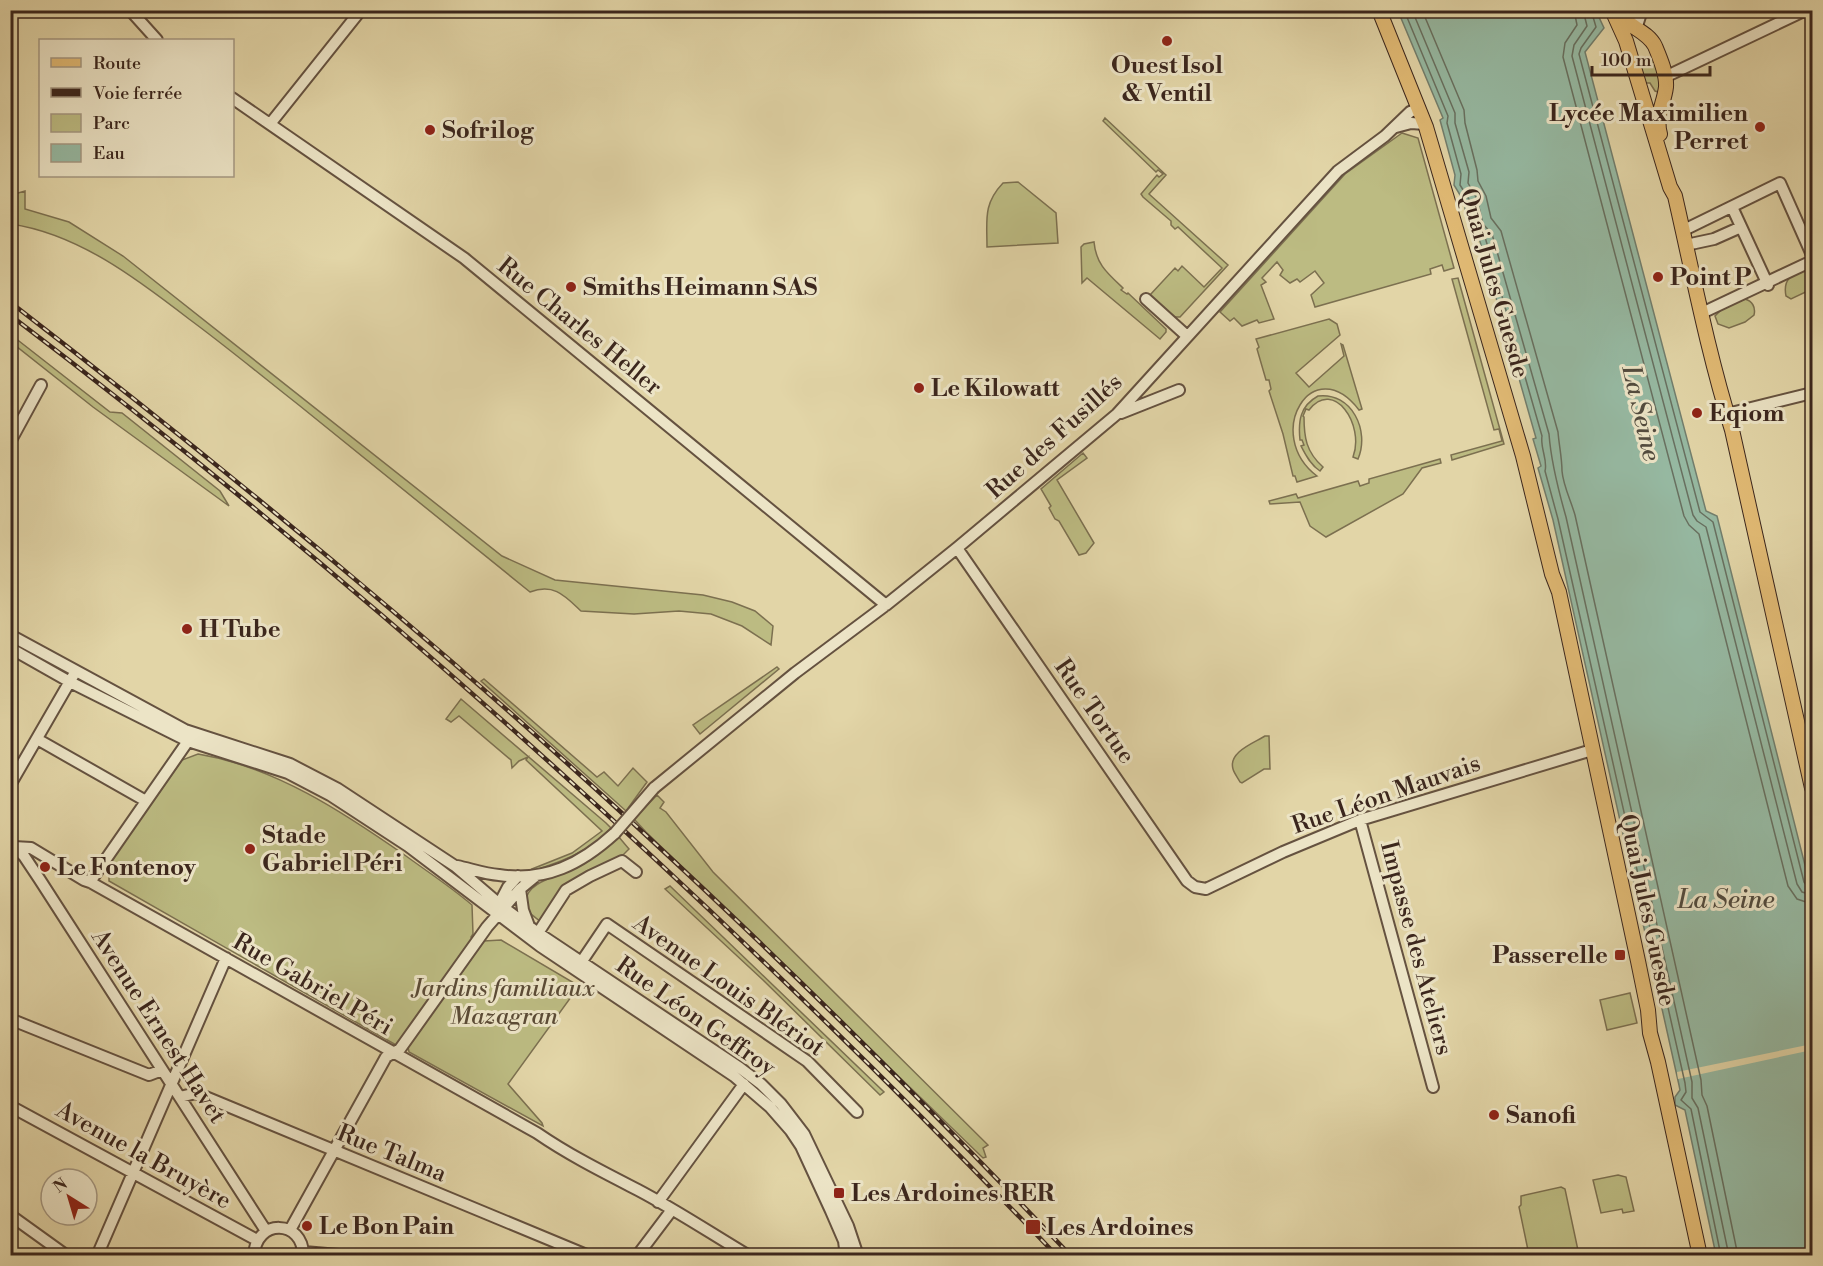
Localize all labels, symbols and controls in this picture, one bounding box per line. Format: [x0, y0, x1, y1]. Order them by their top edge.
marker: Ouest Isol & Ventil [1160, 34, 1174, 48]
legend [39, 39, 234, 177]
scale bar [1592, 39, 1710, 77]
text: 100 m [1601, 49, 1652, 72]
place label: Ouest Isol & Ventil [1111, 51, 1223, 109]
text: Route [93, 52, 141, 75]
text: Voie ferrée [92, 82, 182, 105]
place label: Lycée Maximilien Perret [1549, 99, 1748, 157]
text: Parc [93, 112, 130, 135]
place label: Sofrilog [442, 116, 535, 146]
marker: Lycée Maximilien Perret [1753, 120, 1767, 134]
marker: Sofrilog [423, 123, 437, 137]
text: Eau [93, 142, 126, 165]
street label: Quai Jules Guesde [1453, 185, 1535, 382]
street label: Rue Charles Heller [491, 251, 668, 402]
place label: Point P [1670, 263, 1751, 293]
marker: Point P [1651, 270, 1665, 284]
place label: Smiths Heimann SAS [583, 273, 818, 303]
marker: Smiths Heimann SAS [564, 280, 578, 294]
water label: La Seine [1614, 361, 1668, 464]
street label: Rue des Fusillés [980, 368, 1129, 506]
place label: Le Kilowatt [931, 374, 1060, 404]
marker: Le Kilowatt [912, 381, 926, 395]
place label: Eqiom [1709, 399, 1784, 429]
marker: Eqiom [1690, 406, 1704, 420]
place label: H Tube [199, 615, 281, 645]
marker: H Tube [180, 622, 194, 636]
street label: Rue Tortue [1047, 653, 1141, 770]
street label: Rue Léon Mauvais [1288, 749, 1485, 841]
street label: Quai Jules Guesde [1612, 811, 1682, 1009]
place label: Stade Gabriel Péri [262, 821, 403, 879]
street label: Impasse des Ateliers [1373, 838, 1459, 1059]
marker: Stade Gabriel Péri [243, 842, 257, 856]
place label: Le Fontenoy [57, 853, 197, 883]
marker: Le Fontenoy [38, 860, 52, 874]
water label: La Seine [1676, 884, 1775, 916]
street label: Avenue Louis Blériot [626, 908, 830, 1064]
street label: Avenue Ernest Havet [84, 923, 232, 1130]
street label: Rue Gabriel Péri [227, 927, 398, 1043]
place label: Passerelle [1492, 941, 1608, 971]
marker: Passerelle [1613, 948, 1627, 962]
street label: Rue Léon Geffroy [610, 951, 781, 1083]
park label: Jardins familiaux Mazagran [410, 974, 595, 1032]
street label: Avenue la Bruyère [50, 1095, 236, 1216]
place label: Sanofi [1506, 1101, 1576, 1131]
marker: Sanofi [1487, 1108, 1501, 1122]
street label: Rue Talma [333, 1118, 451, 1190]
north arrow [39, 1167, 99, 1227]
text: N [50, 1174, 72, 1198]
place label: Les Ardoines RER [851, 1179, 1056, 1209]
marker: Les Ardoines RER [832, 1186, 846, 1200]
place label: Le Bon Pain [319, 1212, 454, 1242]
place label: Les Ardoines [1046, 1213, 1193, 1243]
marker: Les Ardoines [1024, 1218, 1042, 1236]
marker: Le Bon Pain [300, 1219, 314, 1233]

